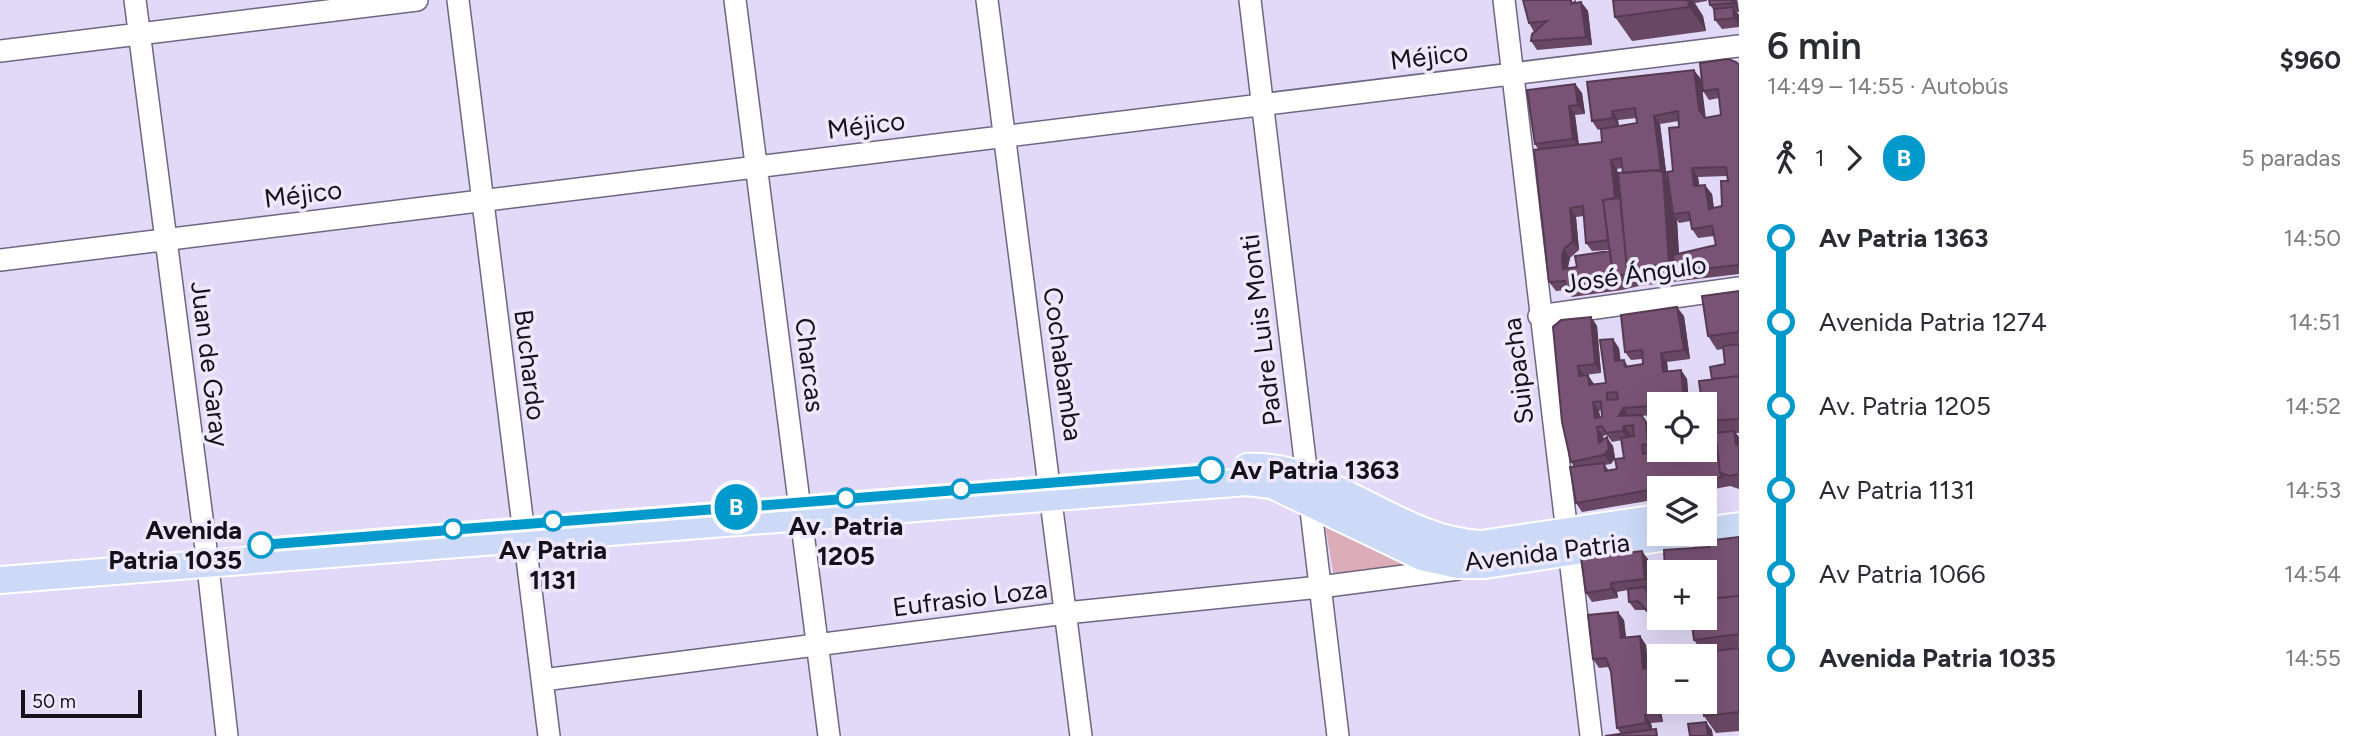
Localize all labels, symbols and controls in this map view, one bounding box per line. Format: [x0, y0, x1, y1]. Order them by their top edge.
text: 6 min [1767, 23, 1862, 69]
street label: Méjico [1388, 35, 1470, 77]
text: $960 [2280, 44, 2341, 76]
text: 14:49 – 14:55 · Autobús [1767, 72, 2009, 100]
street label: Méjico [825, 104, 907, 146]
icon: walk [1767, 139, 1805, 177]
icon: forward [1835, 139, 1873, 177]
text: B [1897, 143, 1911, 172]
text: 1 [1815, 144, 1825, 172]
text: 5 paradas [2241, 144, 2341, 172]
street label: Méjico [262, 173, 344, 215]
text: Av Patria 1363 [1819, 222, 1989, 254]
text: 14:50 [2283, 224, 2341, 252]
street label: Padre Luis Monti [1233, 232, 1289, 428]
street label: José Ángulo [1562, 248, 1708, 300]
street label: Juan de Garay [184, 279, 236, 449]
street label: Cochabamba [1036, 285, 1090, 443]
text: Avenida Patria 1274 [1819, 306, 2047, 338]
street label: Buchardo [507, 308, 553, 422]
text: 14:51 [2289, 308, 2341, 336]
street label: Charcas [788, 316, 832, 414]
street label: Suipacha [1496, 316, 1540, 426]
text: Av. Patria 1205 [1819, 390, 1991, 422]
map controls [1647, 392, 1717, 714]
button: locate [1647, 392, 1717, 462]
text: 14:52 [2285, 392, 2341, 420]
place label: Av Patria 1363 [1230, 454, 1400, 486]
marker: Av Patria 1363 [1198, 457, 1224, 483]
text: Av Patria 1131 [1819, 474, 1975, 506]
button: layers [1647, 476, 1717, 546]
text: 14:53 [2286, 476, 2341, 504]
unlabelled marker [951, 479, 971, 499]
line badge: B [713, 484, 759, 530]
marker: Av. Patria 1205 [836, 488, 856, 508]
text: B [729, 492, 743, 521]
place label: Av. Patria 1205 [789, 510, 903, 572]
marker: Av Patria 1131 [543, 511, 563, 531]
place label: Avenida Patria 1035 [108, 514, 242, 576]
unlabelled marker [443, 519, 463, 539]
street label: Avenida Patria [1463, 526, 1631, 578]
marker: Avenida Patria 1035 [248, 532, 274, 558]
place label: Av Patria 1131 [499, 534, 607, 596]
text: Av Patria 1066 [1819, 558, 1985, 590]
button: + [1647, 560, 1717, 630]
text: 14:54 [2284, 560, 2341, 588]
street label: Eufrasio Loza [891, 573, 1049, 623]
text: Avenida Patria 1035 [1819, 642, 2056, 674]
button: − [1647, 644, 1717, 714]
text: 14:55 [2285, 644, 2341, 672]
scale bar [21, 687, 142, 719]
text: 50 m [32, 690, 76, 713]

